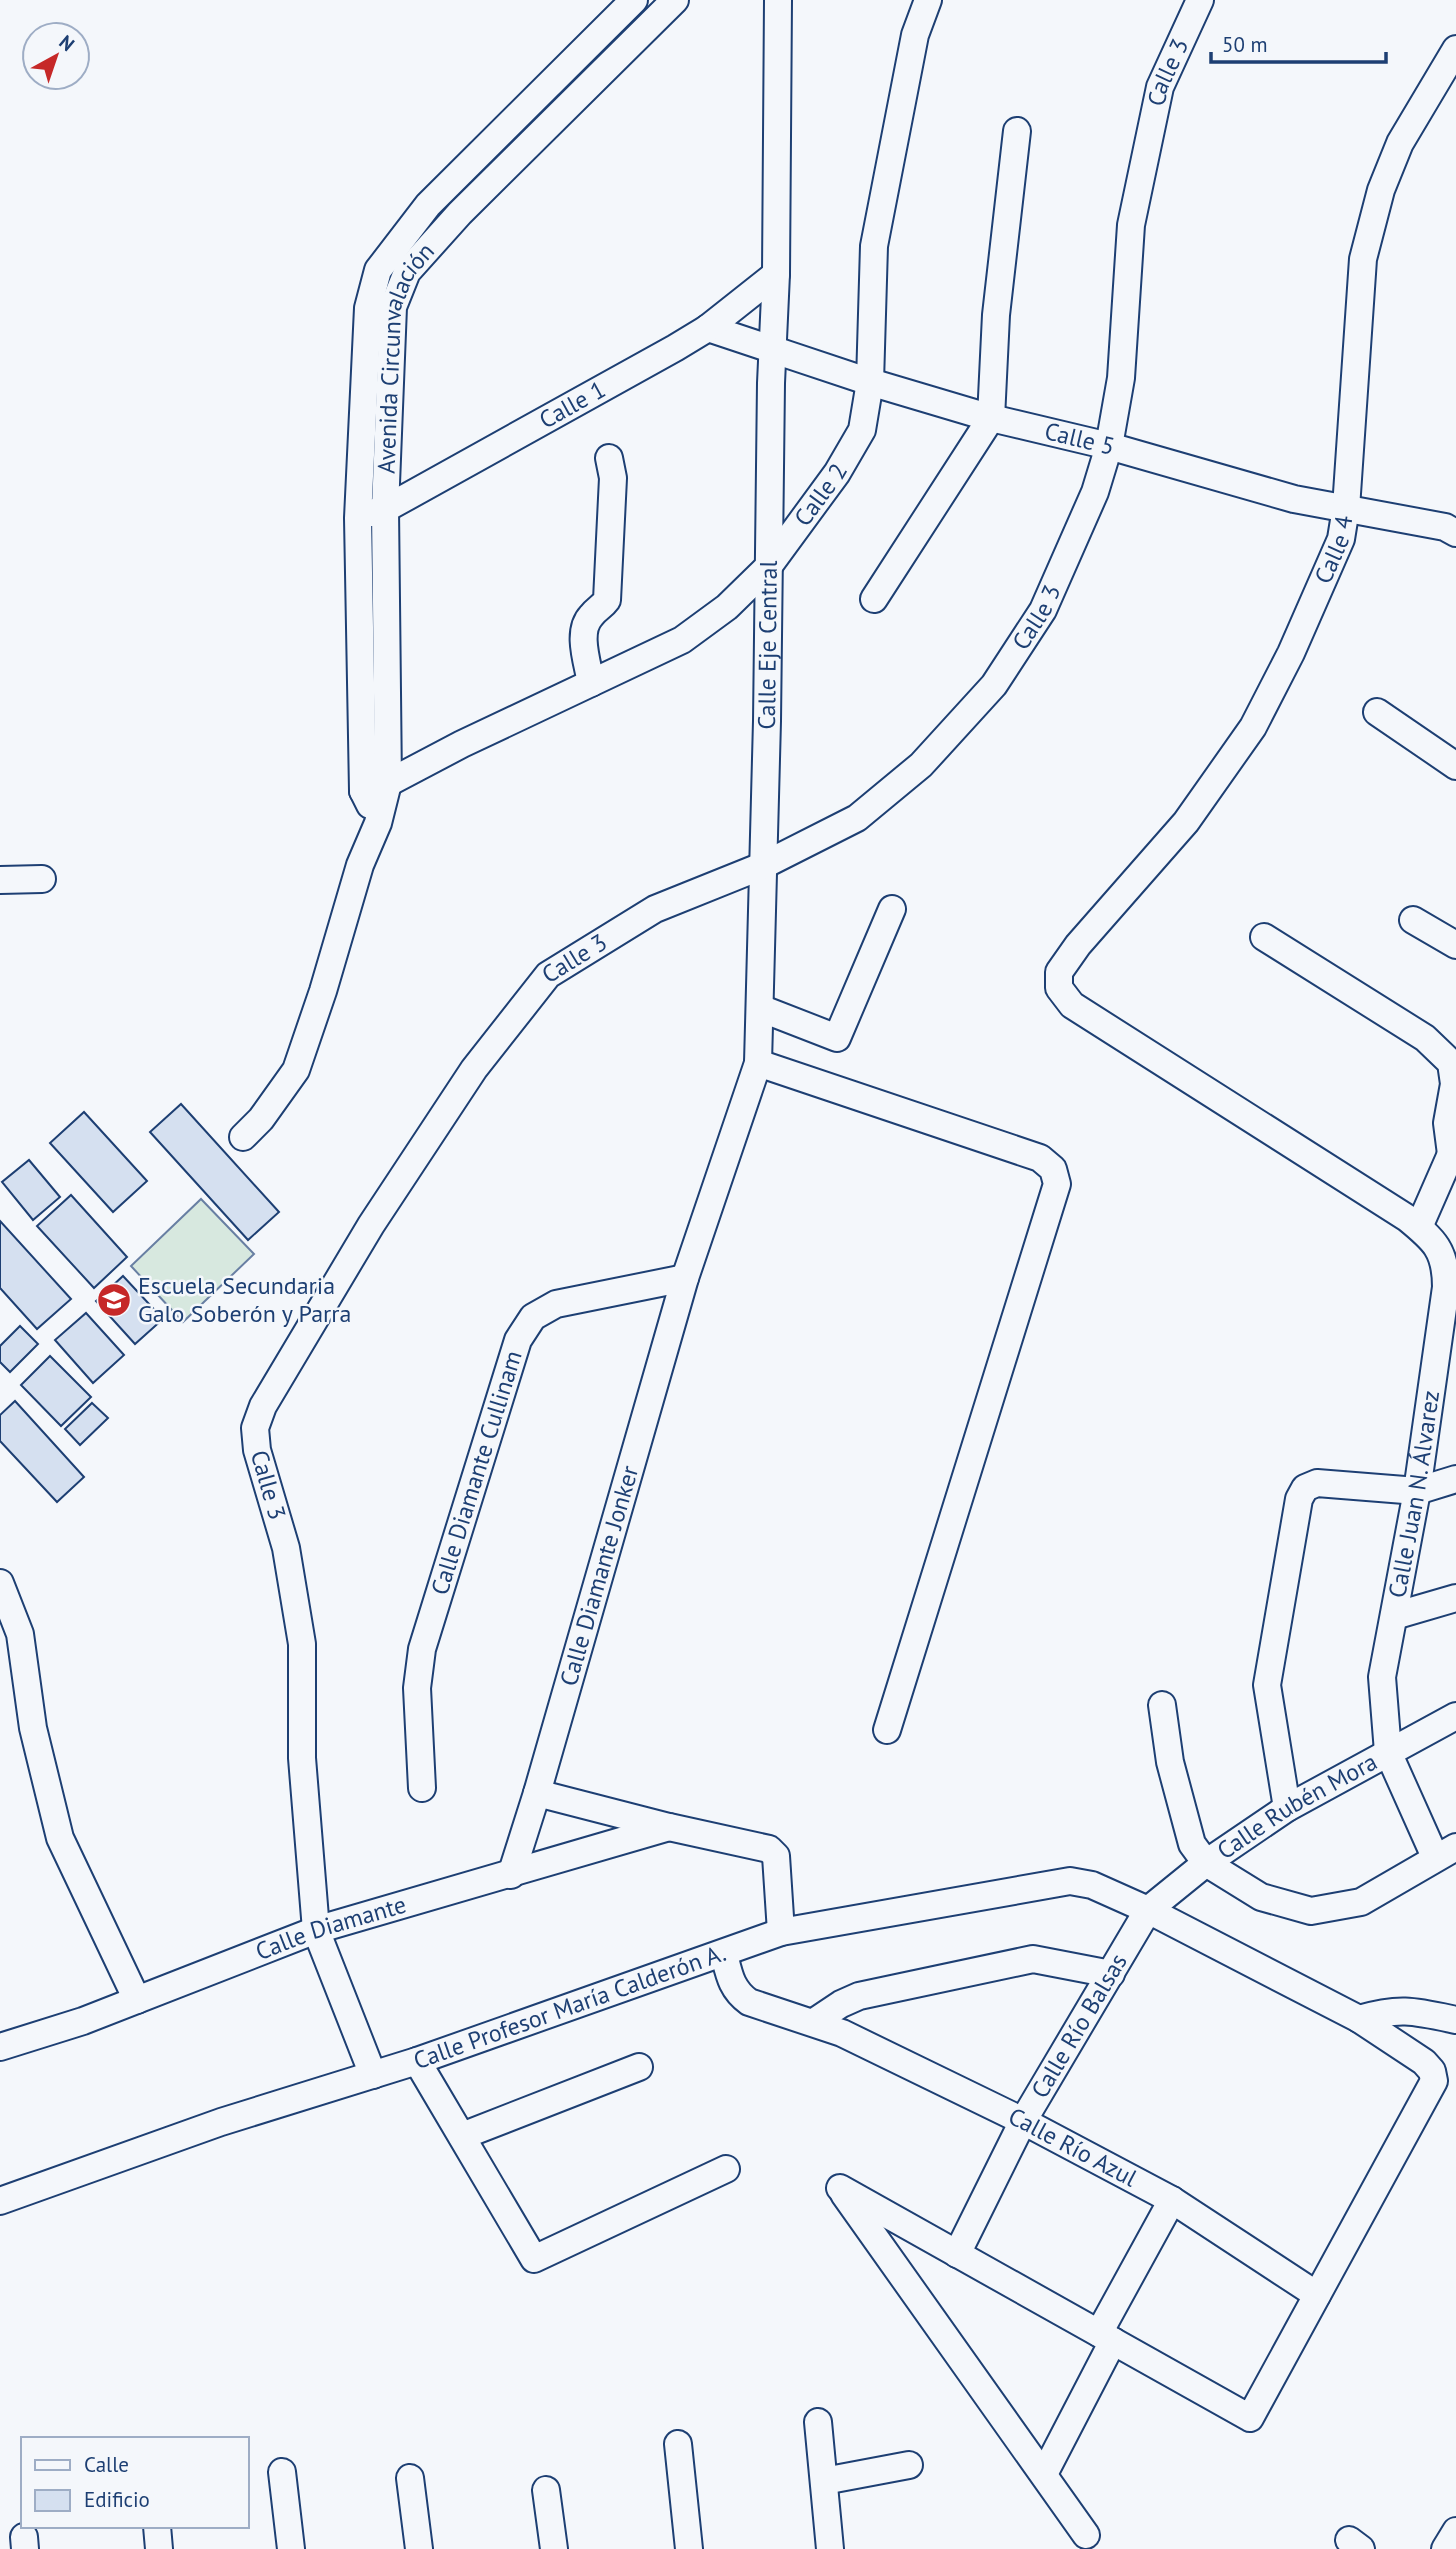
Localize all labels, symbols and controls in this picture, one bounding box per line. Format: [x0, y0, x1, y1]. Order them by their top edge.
north arrow [21, 21, 91, 91]
scale bar [1211, 21, 1386, 65]
text: N [54, 30, 79, 56]
text: 50 m [1222, 31, 1268, 58]
street label: Calle 3 [1140, 33, 1195, 109]
street label: Avenida Circunvalación [370, 236, 441, 474]
street label: Calle 1 [534, 374, 611, 435]
street label: Calle 5 [1042, 415, 1118, 462]
street label: Calle 2 [787, 458, 854, 532]
street label: Calle 4 [1307, 513, 1360, 588]
street label: Calle Eje Central [751, 560, 784, 730]
street label: Calle 3 [1005, 579, 1067, 656]
street label: Calle 3 [536, 926, 613, 990]
place label: Escuela Secundaria Galo Soberón y Parra [138, 1270, 351, 1329]
school or university icon: Escuela Secundaria Galo Soberón y Parra [95, 1281, 133, 1319]
street label: Calle Diamante Cullinam [424, 1347, 529, 1599]
street label: Calle Juan N. Álvarez [1381, 1388, 1446, 1600]
street label: Calle 3 [244, 1447, 293, 1523]
street label: Calle Diamante Jonker [553, 1462, 645, 1689]
street label: Calle Rubén Mora [1211, 1746, 1382, 1866]
street label: Calle Diamante [251, 1889, 410, 1967]
street label: Calle Profesor María Calderón A. [409, 1937, 730, 2076]
street label: Calle Río Balsas [1024, 1948, 1134, 2104]
street label: Calle Río Azul [1003, 2100, 1142, 2194]
legend [21, 2437, 248, 2528]
text: Calle [84, 2451, 129, 2478]
text: Edificio [84, 2486, 150, 2513]

